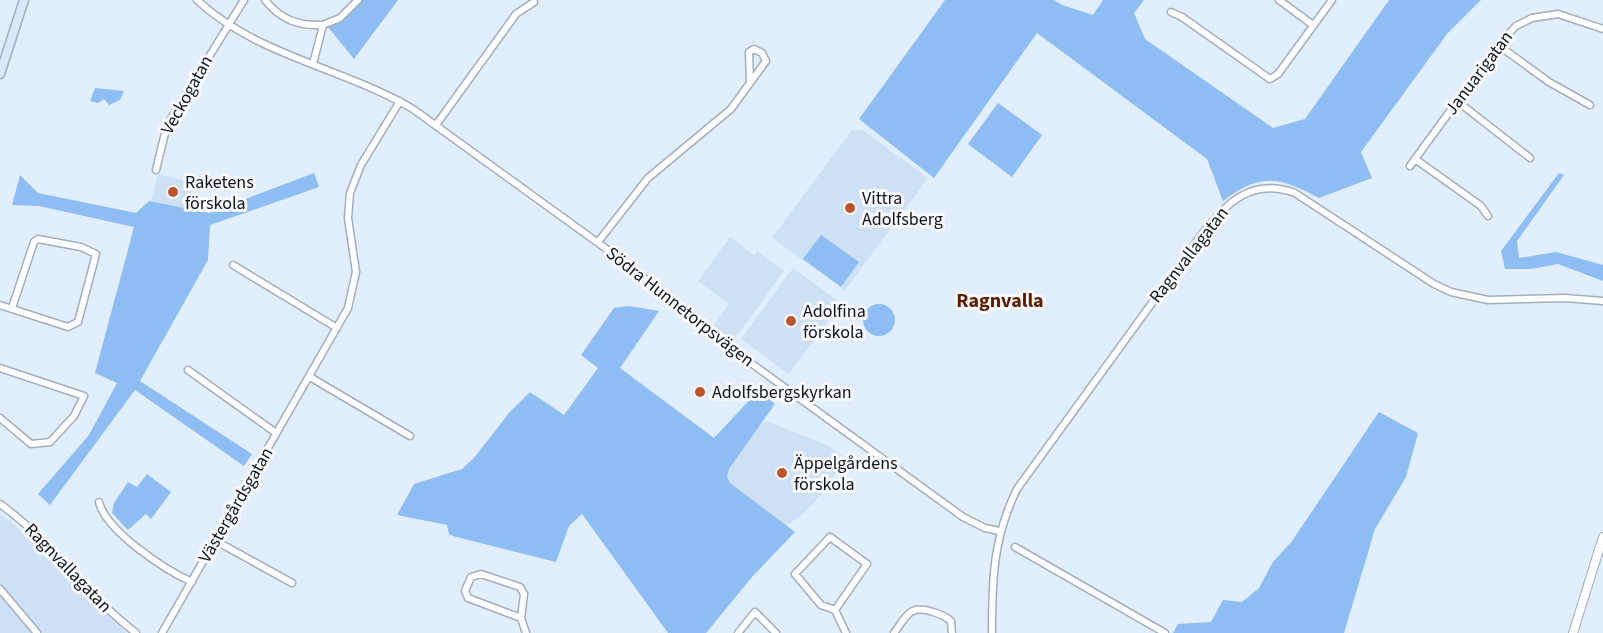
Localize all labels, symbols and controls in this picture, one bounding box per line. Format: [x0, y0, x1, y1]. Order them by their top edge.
street label: Januarigatan [1439, 26, 1519, 120]
street label: Veckogatan [155, 51, 219, 139]
place label: Raketens förskola [185, 170, 254, 216]
marker: Raketens förskola [166, 185, 180, 199]
place label: Vittra Adolfsberg [862, 186, 943, 232]
marker: Vittra Adolfsberg [843, 201, 857, 215]
street label: Ragnvallagatan [1144, 202, 1234, 308]
street label: Södra Hunnetorpsvägen [601, 241, 759, 373]
district label: Ragnvalla [956, 287, 1044, 315]
place label: Adolfina förskola [803, 299, 866, 345]
marker: Adolfina förskola [784, 314, 798, 328]
place label: Adolfsbergskyrkan [712, 380, 852, 405]
marker: Adolfsbergskyrkan [693, 385, 707, 399]
street label: Västergårdsgatan [193, 443, 279, 567]
place label: Äppelgårdens förskola [794, 451, 898, 497]
marker: Äppelgårdens förskola [775, 466, 789, 480]
street label: Ragnvallagatan [19, 518, 117, 618]

